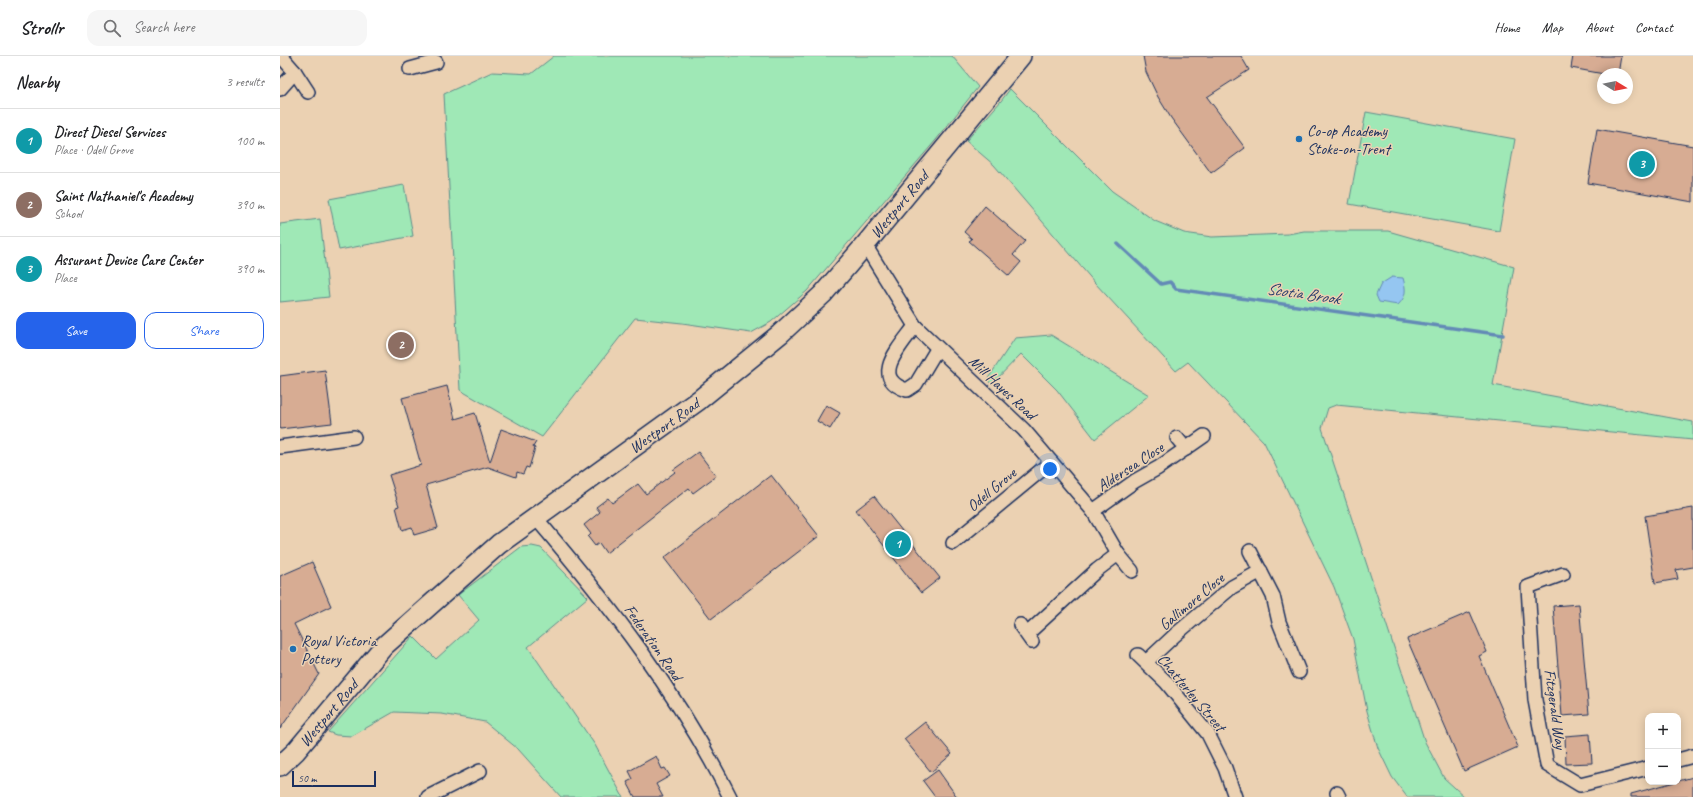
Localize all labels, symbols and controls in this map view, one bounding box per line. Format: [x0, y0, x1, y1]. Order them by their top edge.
search box [87, 10, 367, 46]
text: Strollr [20, 16, 63, 40]
icon: search [101, 17, 123, 39]
text: Search here [133, 18, 195, 37]
text: Home [1494, 19, 1520, 36]
text: Map [1542, 19, 1563, 36]
text: About [1585, 19, 1613, 36]
text: Contact [1635, 19, 1673, 36]
north arrow [1597, 68, 1633, 104]
text: Nearby [16, 72, 59, 93]
text: 3 results [226, 74, 264, 90]
place label: Co-op Academy Stoke-on-Trent [1307, 121, 1393, 159]
text: Direct Diesel Services [54, 123, 165, 142]
text: 1 [26, 133, 32, 149]
text: 100 m [236, 133, 264, 149]
marker: Co-op Academy Stoke-on-Trent [1294, 134, 1304, 144]
text: Place · Odell Grove [54, 142, 133, 158]
pin: 3 [1629, 149, 1655, 179]
street label: Westport Road [866, 165, 935, 243]
text: Saint Nathaniel's Academy [54, 187, 193, 206]
text: 2 [26, 197, 32, 213]
text: 390 m [236, 197, 264, 213]
text: School [54, 206, 82, 222]
text: Assurant Device Care Center [54, 251, 203, 270]
text: 3 [26, 261, 32, 277]
text: 390 m [236, 261, 264, 277]
text: Place [54, 270, 77, 286]
water label: Scotia Brook [1265, 278, 1343, 309]
button: Save [16, 312, 136, 349]
button: Share [144, 312, 264, 349]
pin: 2 [388, 330, 414, 360]
street label: Mill Hayes Road [964, 351, 1042, 426]
street label: Westport Road [626, 392, 706, 458]
street label: Aldersea Close [1093, 437, 1169, 496]
your location [1040, 459, 1060, 479]
street label: Odell Grove [963, 462, 1022, 516]
pin: 1 [885, 529, 911, 559]
street label: Gallimore Close [1155, 568, 1230, 635]
street label: Federation Road [620, 601, 688, 687]
place label: Royal Victoria Pottery [301, 631, 378, 669]
marker: Royal Victoria Pottery [288, 644, 298, 654]
street label: Chatterley Street [1153, 650, 1231, 738]
street label: Fitzgerald Way [1540, 668, 1571, 752]
street label: Westport Road [295, 673, 365, 751]
map controls [1645, 713, 1681, 785]
button: + [1645, 713, 1681, 749]
button: − [1645, 749, 1681, 785]
scale bar [292, 769, 376, 788]
text: 50 m [298, 771, 317, 785]

